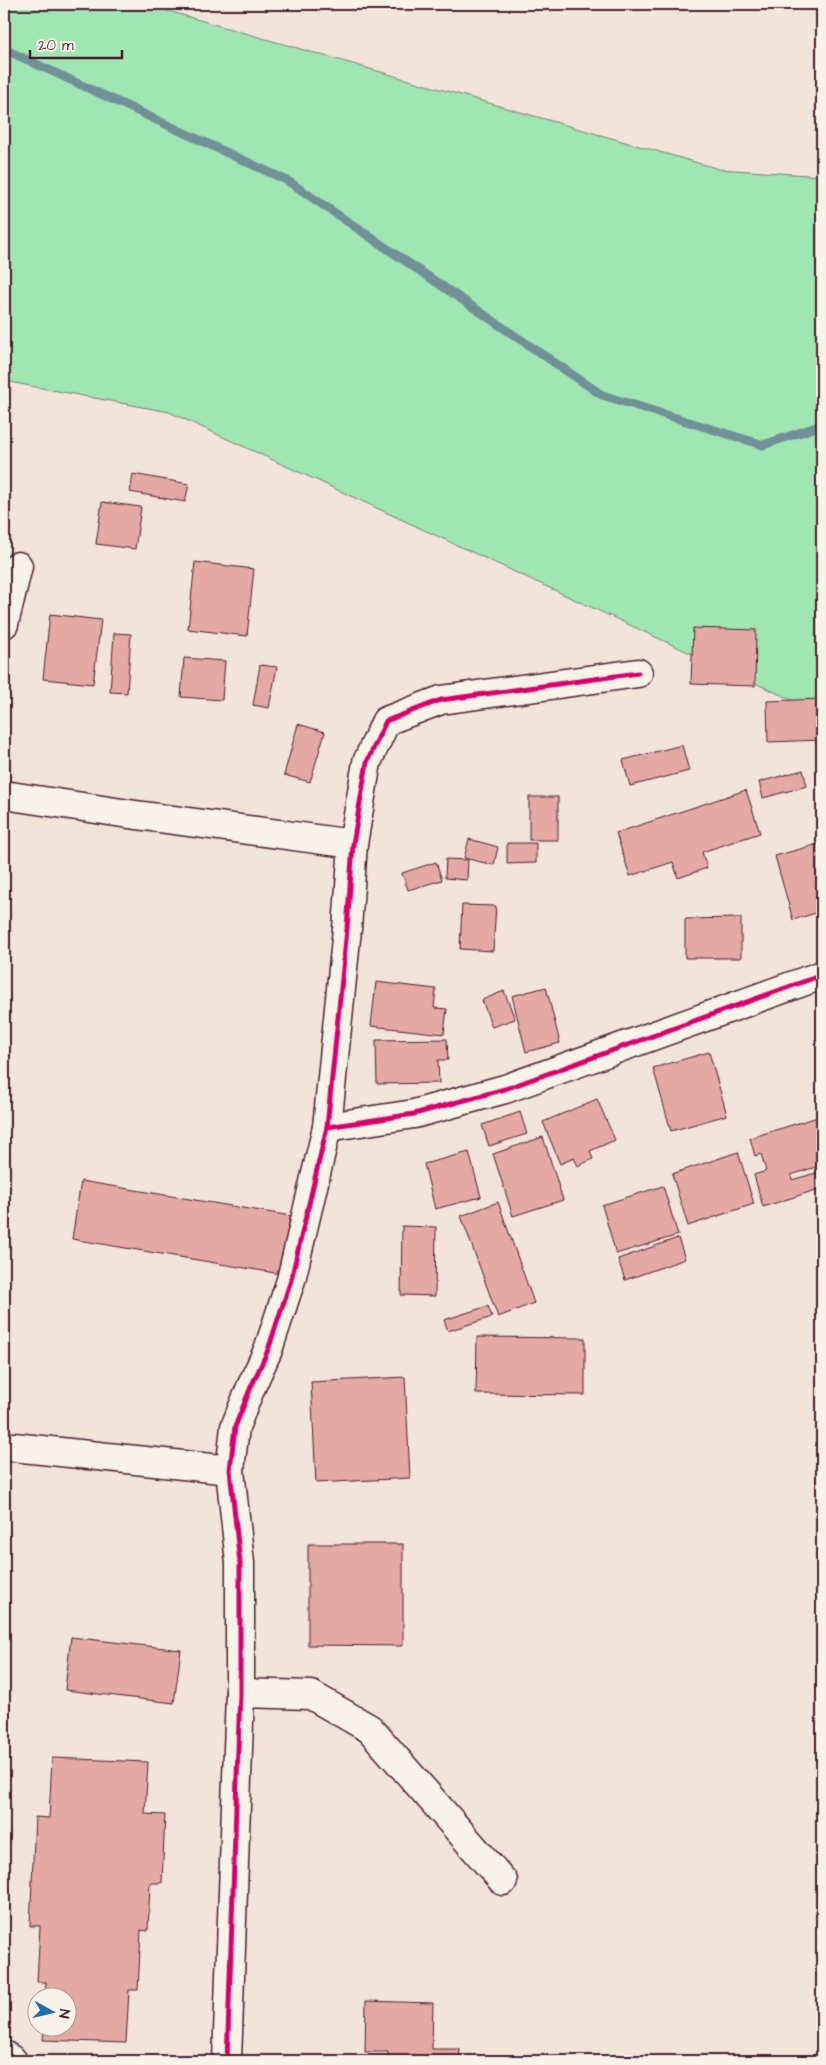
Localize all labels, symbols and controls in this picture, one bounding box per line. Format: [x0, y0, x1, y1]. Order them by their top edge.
scale bar [30, 28, 122, 60]
text: 20 m [38, 35, 74, 56]
north arrow [28, 1988, 78, 2038]
text: N [53, 2008, 74, 2020]

